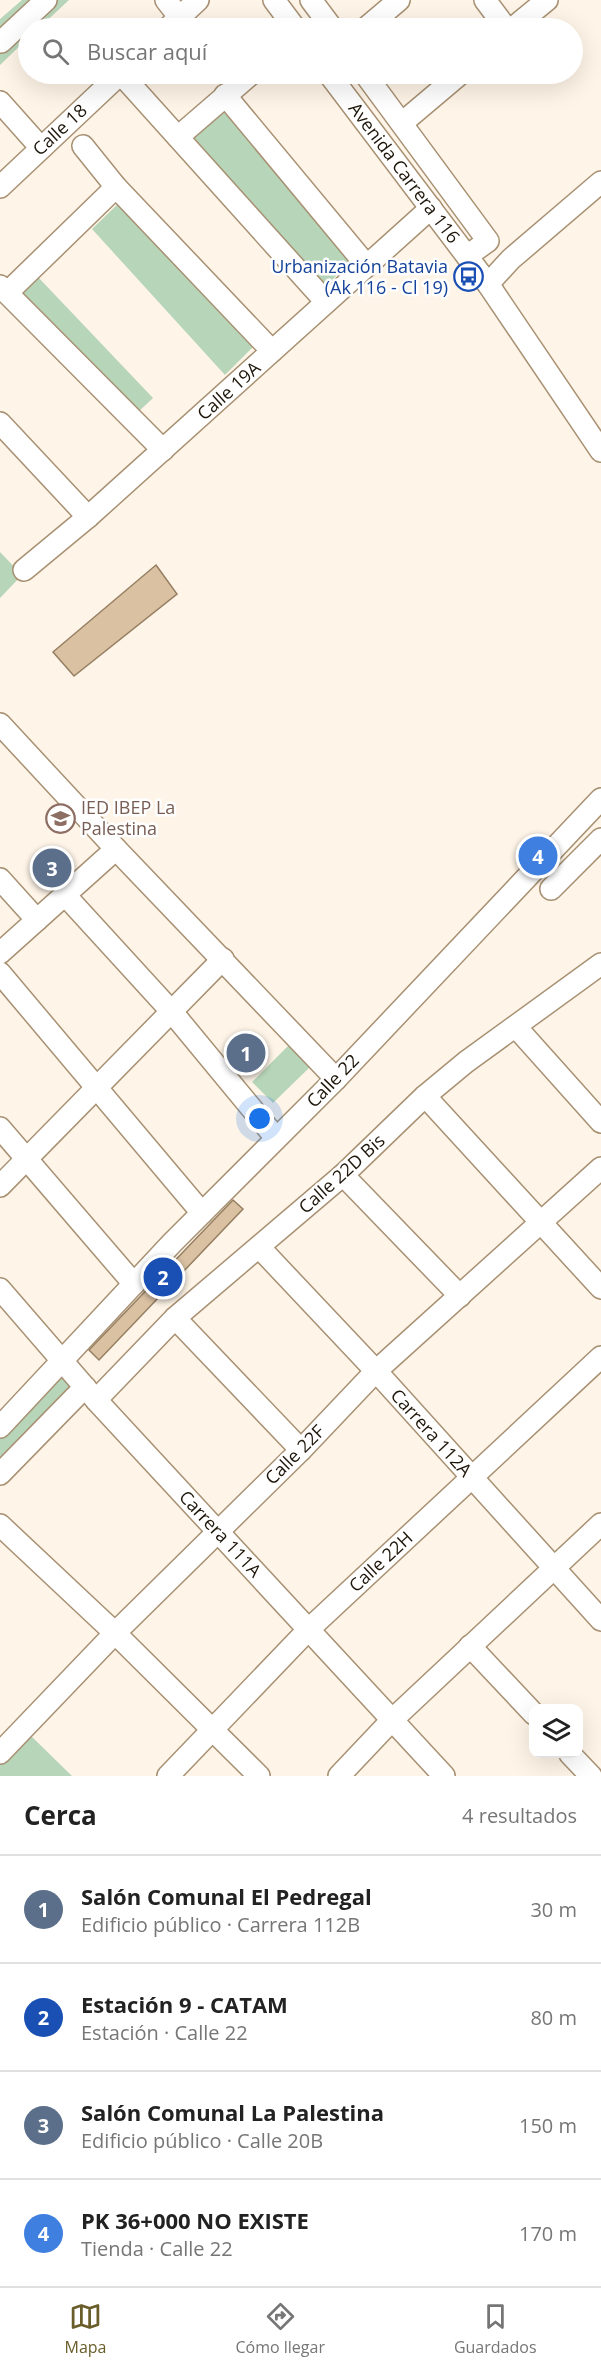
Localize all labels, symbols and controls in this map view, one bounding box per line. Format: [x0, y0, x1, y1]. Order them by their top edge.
search box [18, 18, 583, 84]
icon: search [39, 35, 72, 68]
text: Buscar aquí [87, 36, 207, 66]
street label: Avenida Carrera 116 [344, 97, 466, 248]
street label: Calle 18 [27, 98, 92, 160]
place label: Urbanización Batavia (Ak 116 - Cl 19) [271, 254, 448, 299]
bus stop icon: Urbanización Batavia (Ak 116 - Cl 19) [453, 261, 485, 293]
street label: Calle 19A [192, 355, 265, 425]
place label: IED IBEP La Palestina [81, 795, 175, 840]
school or university icon: IED IBEP La Palestina [44, 802, 76, 834]
pin: 4 [518, 834, 558, 878]
pin: 3 [32, 846, 72, 890]
pin: 1 [226, 1030, 266, 1076]
street label: Calle 22 [301, 1048, 364, 1112]
your location [245, 1104, 274, 1133]
street label: Calle 22D Bis [293, 1128, 390, 1218]
pin: 2 [144, 1254, 182, 1300]
street label: Carrera 112A [386, 1383, 478, 1482]
street label: Calle 22F [259, 1419, 329, 1489]
street label: Carrera 111A [174, 1485, 268, 1582]
street label: Calle 22H [343, 1526, 417, 1597]
map controls [529, 1704, 583, 1758]
button: layers [529, 1704, 583, 1758]
text: Cerca [24, 1797, 97, 1833]
text: 4 resultados [462, 1802, 577, 1829]
text: Salón Comunal El Pedregal [81, 1881, 372, 1911]
text: 1 [38, 1896, 49, 1923]
text: 30 m [530, 1896, 577, 1923]
text: Edificio público · Carrera 112B [81, 1911, 360, 1938]
text: Estación 9 - CATAM [81, 1989, 288, 2019]
text: 2 [38, 2004, 49, 2031]
text: 80 m [530, 2004, 577, 2031]
text: Estación · Calle 22 [81, 2019, 248, 2046]
text: Salón Comunal La Palestina [81, 2097, 384, 2127]
text: 3 [38, 2112, 49, 2139]
text: 150 m [519, 2112, 577, 2139]
text: Edificio público · Calle 20B [81, 2127, 323, 2154]
text: PK 36+000 NO EXISTE [81, 2205, 309, 2235]
text: 4 [38, 2220, 49, 2247]
text: 170 m [519, 2220, 577, 2247]
text: Tienda · Calle 22 [81, 2235, 233, 2262]
tab: Mapa [64, 2300, 106, 2358]
tab: Cómo llegar [235, 2300, 325, 2358]
tab: Guardados [454, 2300, 537, 2358]

